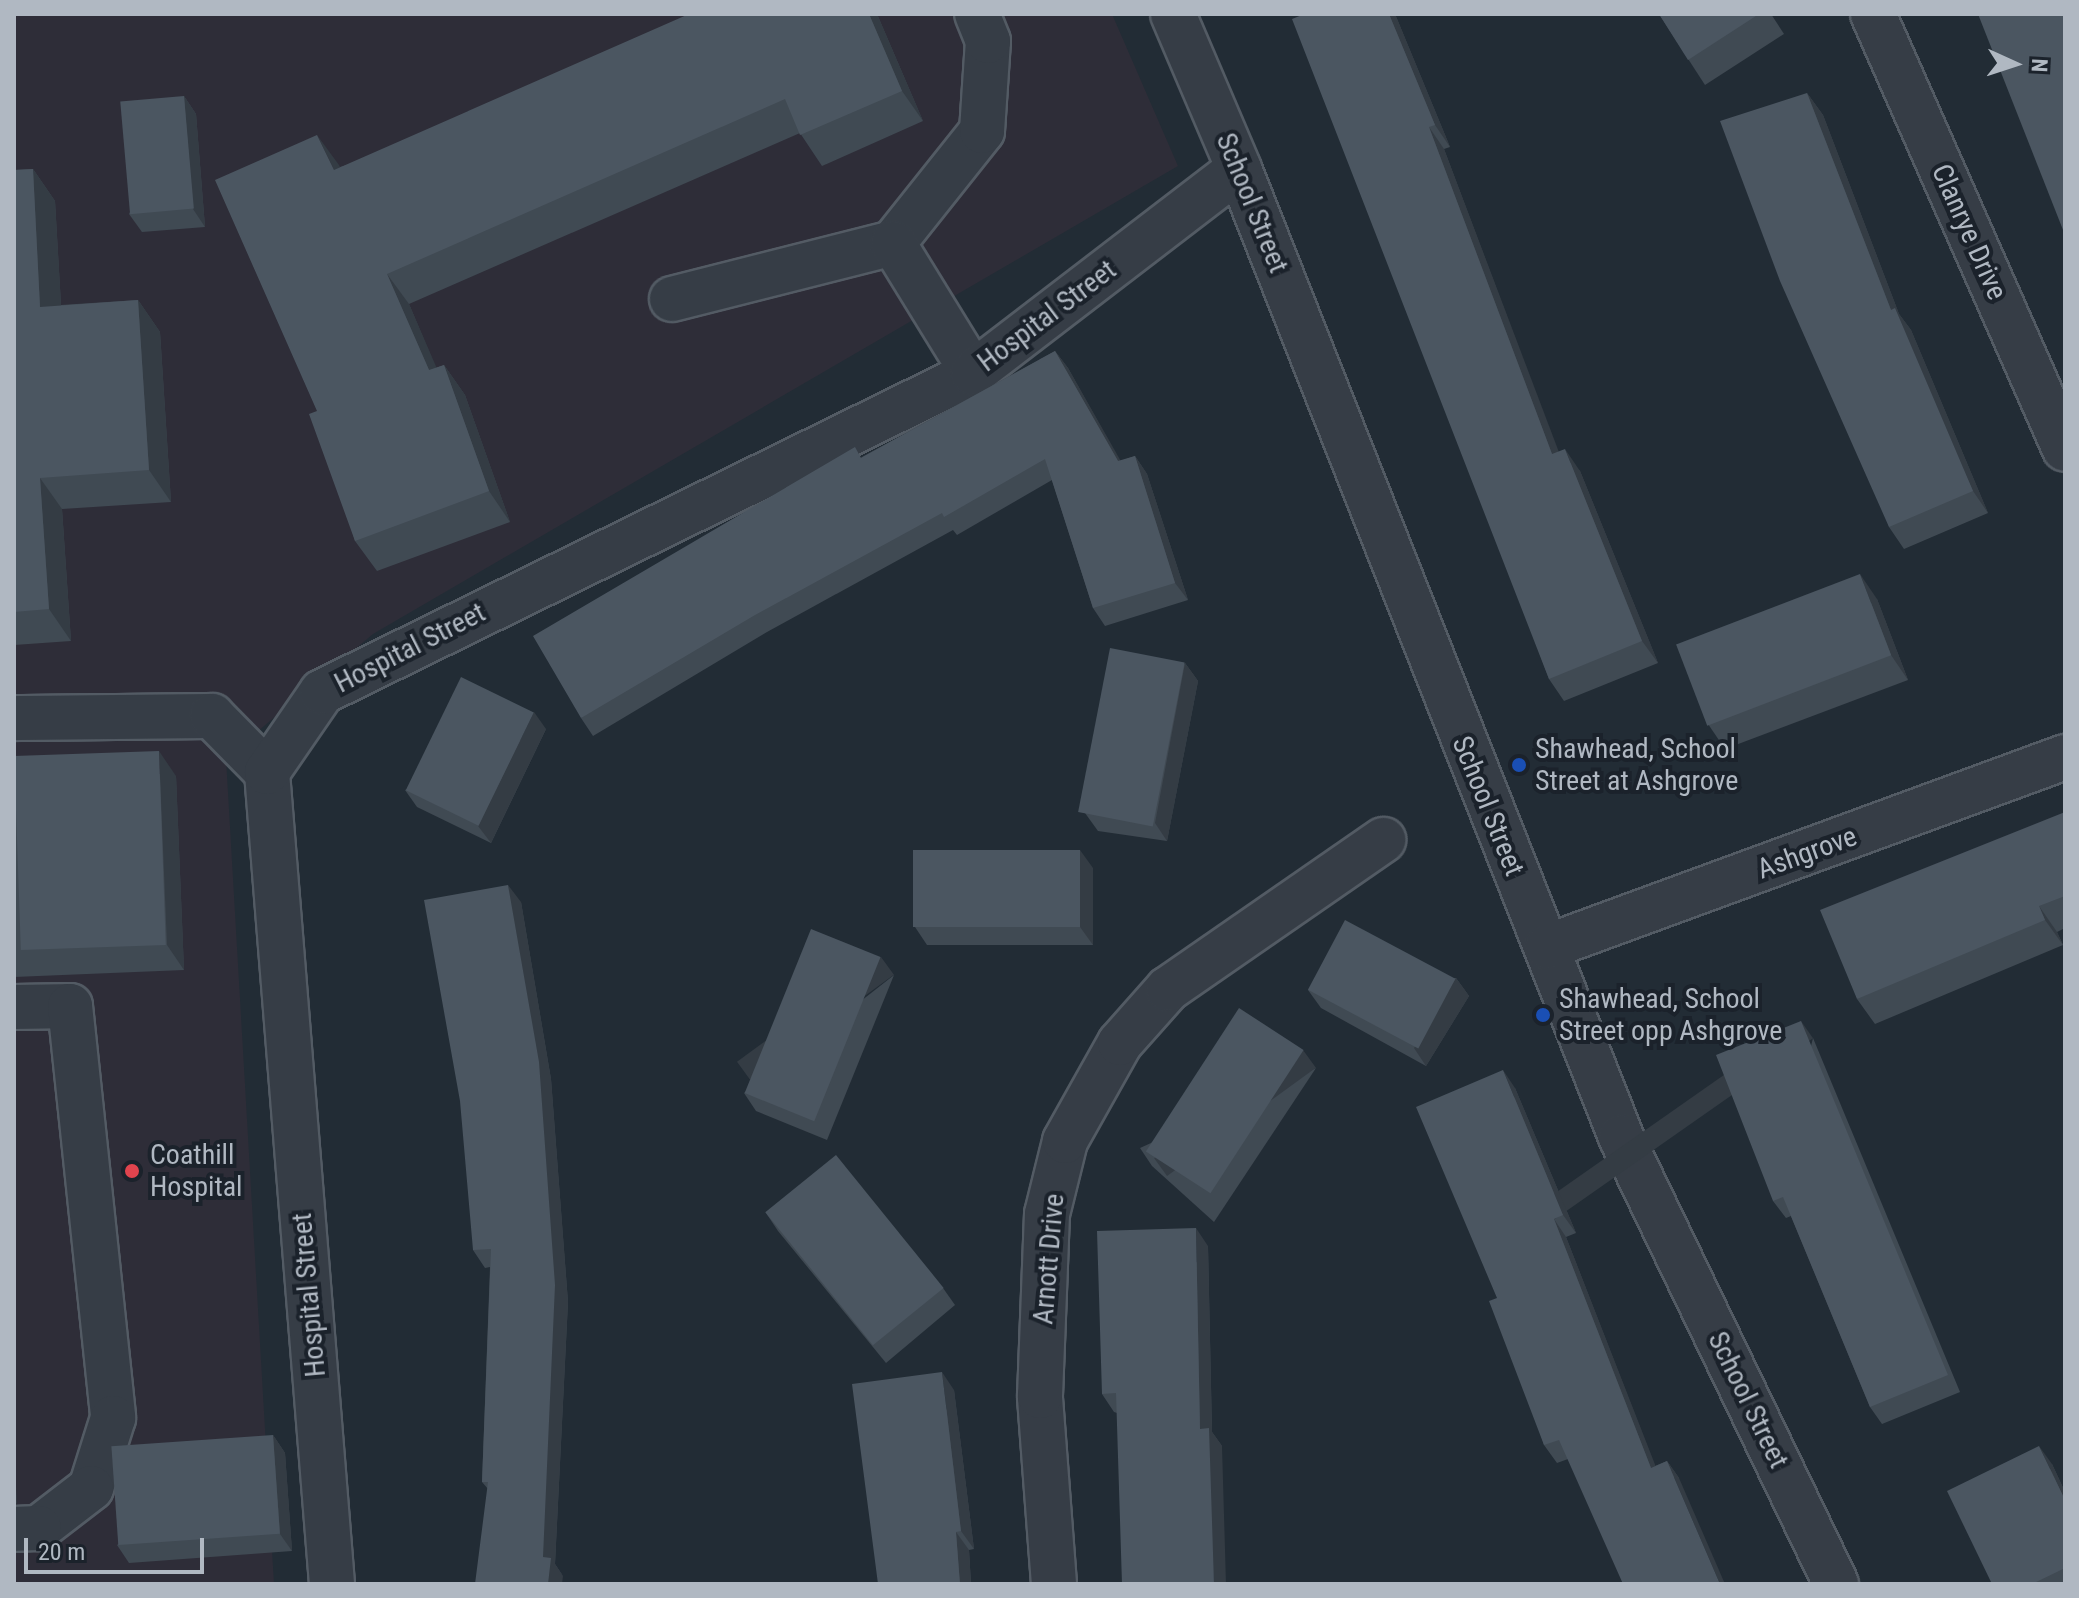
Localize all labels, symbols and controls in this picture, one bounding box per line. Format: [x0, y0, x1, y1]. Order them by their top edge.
north arrow [1975, 24, 2055, 104]
text: N [2027, 58, 2052, 73]
street label: School Street [1209, 128, 1295, 278]
street label: Clanrye Drive [1924, 159, 2014, 305]
street label: Hospital Street [971, 253, 1123, 379]
street label: Hospital Street [329, 596, 491, 700]
street label: School Street [1445, 731, 1531, 881]
place label: Shawhead, School Street at Ashgrove [1535, 732, 1738, 798]
marker: Shawhead, School Street at Ashgrove [1510, 756, 1528, 774]
street label: Ashgrove [1753, 820, 1861, 886]
place label: Shawhead, School Street opp Ashgrove [1559, 982, 1782, 1048]
marker: Shawhead, School Street opp Ashgrove [1534, 1006, 1552, 1024]
place label: Coathill Hospital [150, 1138, 243, 1204]
marker: Coathill Hospital [121, 1160, 143, 1182]
street label: Arnott Drive [1027, 1192, 1071, 1326]
street label: Hospital Street [285, 1212, 333, 1378]
street label: School Street [1701, 1326, 1795, 1474]
scale bar [28, 1522, 208, 1572]
text: 20 m [38, 1538, 85, 1566]

